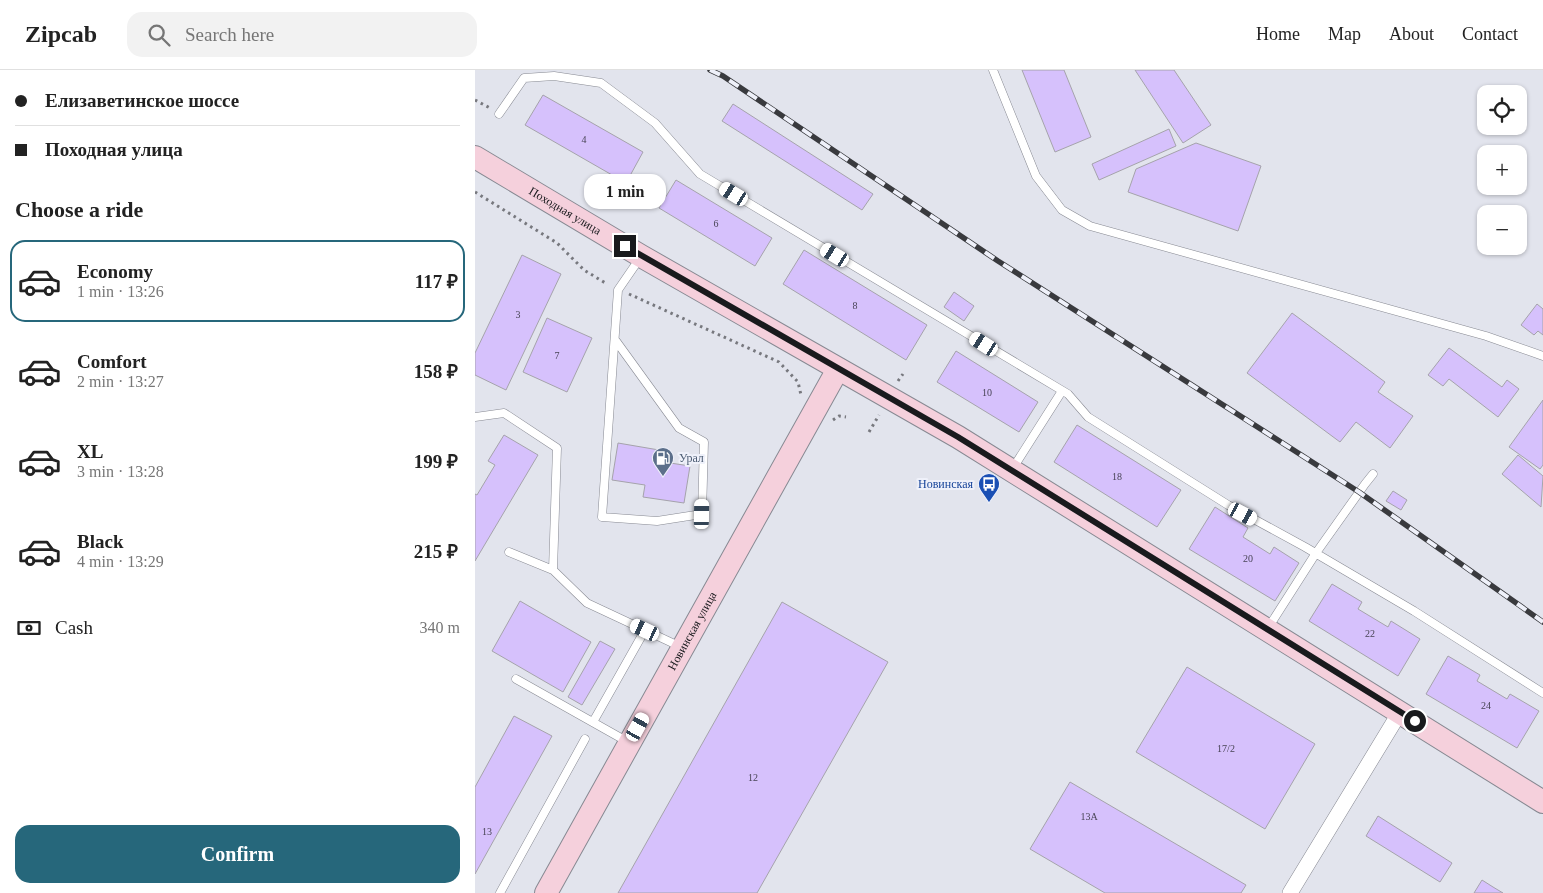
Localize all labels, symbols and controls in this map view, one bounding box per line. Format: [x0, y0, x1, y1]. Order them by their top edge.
search box [127, 12, 477, 57]
text: Zipcab [25, 21, 97, 47]
icon: search [145, 21, 173, 49]
text: Search here [185, 24, 274, 45]
text: Home [1256, 24, 1300, 44]
text: Map [1328, 24, 1361, 44]
text: About [1389, 24, 1434, 44]
text: Contact [1462, 24, 1518, 44]
map controls [1477, 85, 1527, 255]
button: locate [1477, 85, 1527, 135]
text: Елизаветинское шоссе [45, 90, 239, 111]
house number: 4 [582, 134, 587, 145]
text: Походная улица [45, 139, 183, 160]
button: + [1477, 145, 1527, 195]
callout: 1 min [584, 174, 666, 208]
car [717, 180, 750, 208]
text: 1 min [606, 183, 644, 200]
street label: Походная улица [527, 184, 604, 238]
text: Choose a ride [15, 197, 143, 222]
button: − [1477, 205, 1527, 255]
house number: 6 [714, 218, 719, 229]
route end [614, 235, 636, 257]
car [818, 241, 851, 269]
icon: car [17, 259, 62, 304]
text: Economy [77, 261, 153, 282]
text: 117 ₽ [415, 271, 458, 292]
text: 1 min · 13:26 [77, 283, 164, 300]
house number: 8 [853, 300, 858, 311]
house number: 3 [516, 309, 521, 320]
car [967, 330, 1000, 358]
icon: car [17, 349, 62, 394]
house number: 7 [555, 350, 560, 361]
text: Comfort [77, 351, 147, 372]
text: 158 ₽ [414, 361, 458, 382]
text: 2 min · 13:27 [77, 373, 164, 390]
house number: 10 [982, 387, 992, 398]
icon: car [17, 439, 62, 484]
text: XL [77, 441, 103, 462]
fuel station icon: Урал [651, 446, 675, 477]
text: 199 ₽ [414, 451, 458, 472]
place label: Урал [679, 451, 704, 465]
text: 3 min · 13:28 [77, 463, 164, 480]
house number: 18 [1112, 471, 1122, 482]
bus stop icon: Новинская [977, 472, 1001, 503]
place label: Новинская [918, 477, 973, 491]
car [694, 499, 709, 529]
car [1226, 500, 1259, 528]
icon: car [17, 529, 62, 574]
text: Black [77, 531, 123, 552]
text: 215 ₽ [414, 541, 458, 562]
text: 4 min · 13:29 [77, 553, 164, 570]
house number: 20 [1243, 553, 1253, 564]
street label: Новинская улица [665, 589, 720, 673]
icon: cash [15, 614, 43, 642]
text: Cash [55, 617, 93, 638]
car [628, 617, 661, 643]
text: 340 m [420, 619, 460, 636]
house number: 22 [1365, 628, 1375, 639]
house number: 24 [1481, 700, 1491, 711]
car [624, 710, 651, 744]
route start [1404, 710, 1426, 732]
house number: 17/2 [1217, 743, 1235, 754]
house number: 12 [748, 772, 758, 783]
house number: 13А [1080, 811, 1098, 822]
button: Confirm [15, 825, 460, 883]
house number: 13 [482, 826, 492, 837]

